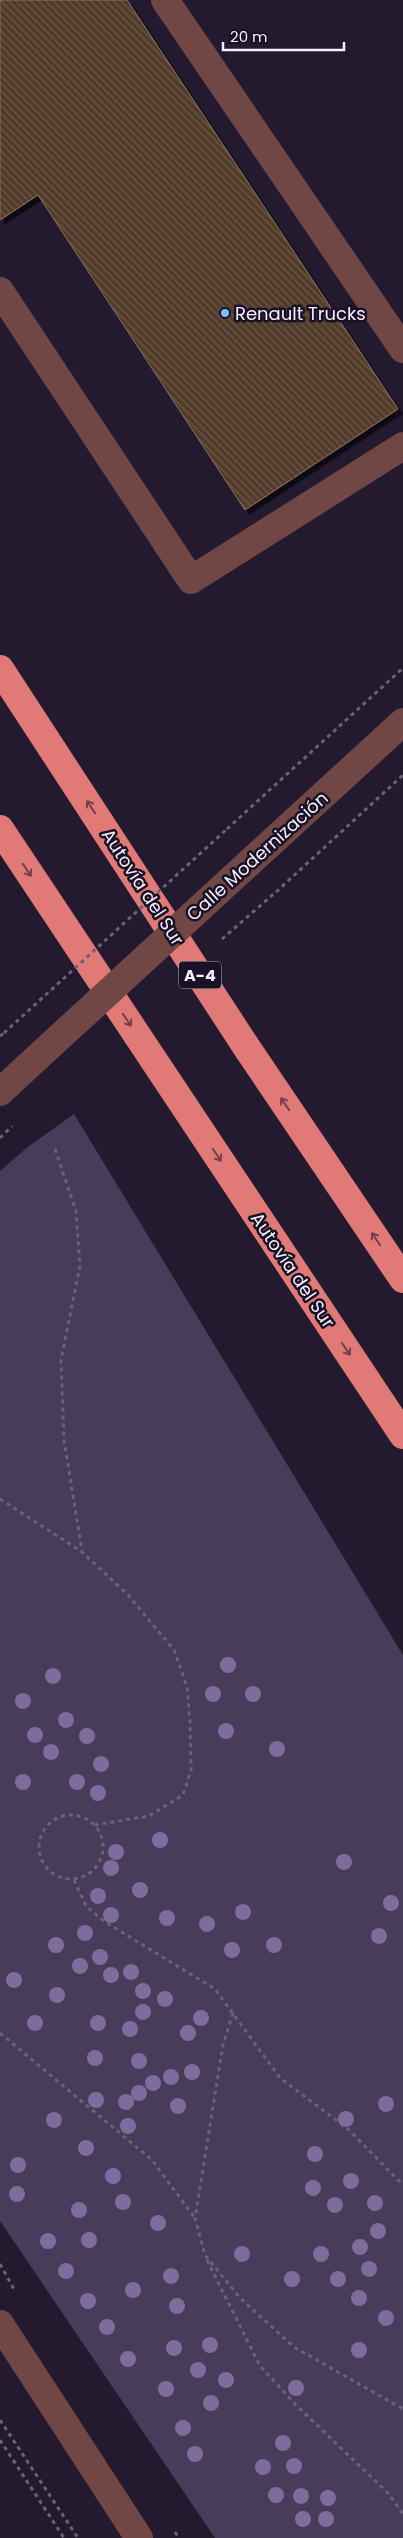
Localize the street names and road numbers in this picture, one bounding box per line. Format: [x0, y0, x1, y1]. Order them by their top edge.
street label: Calle Modernización [181, 786, 333, 926]
street label: Autovía del Sur [96, 824, 190, 950]
road number: A-4 [179, 962, 221, 988]
street label: Autovía del Sur [245, 1207, 341, 1333]

